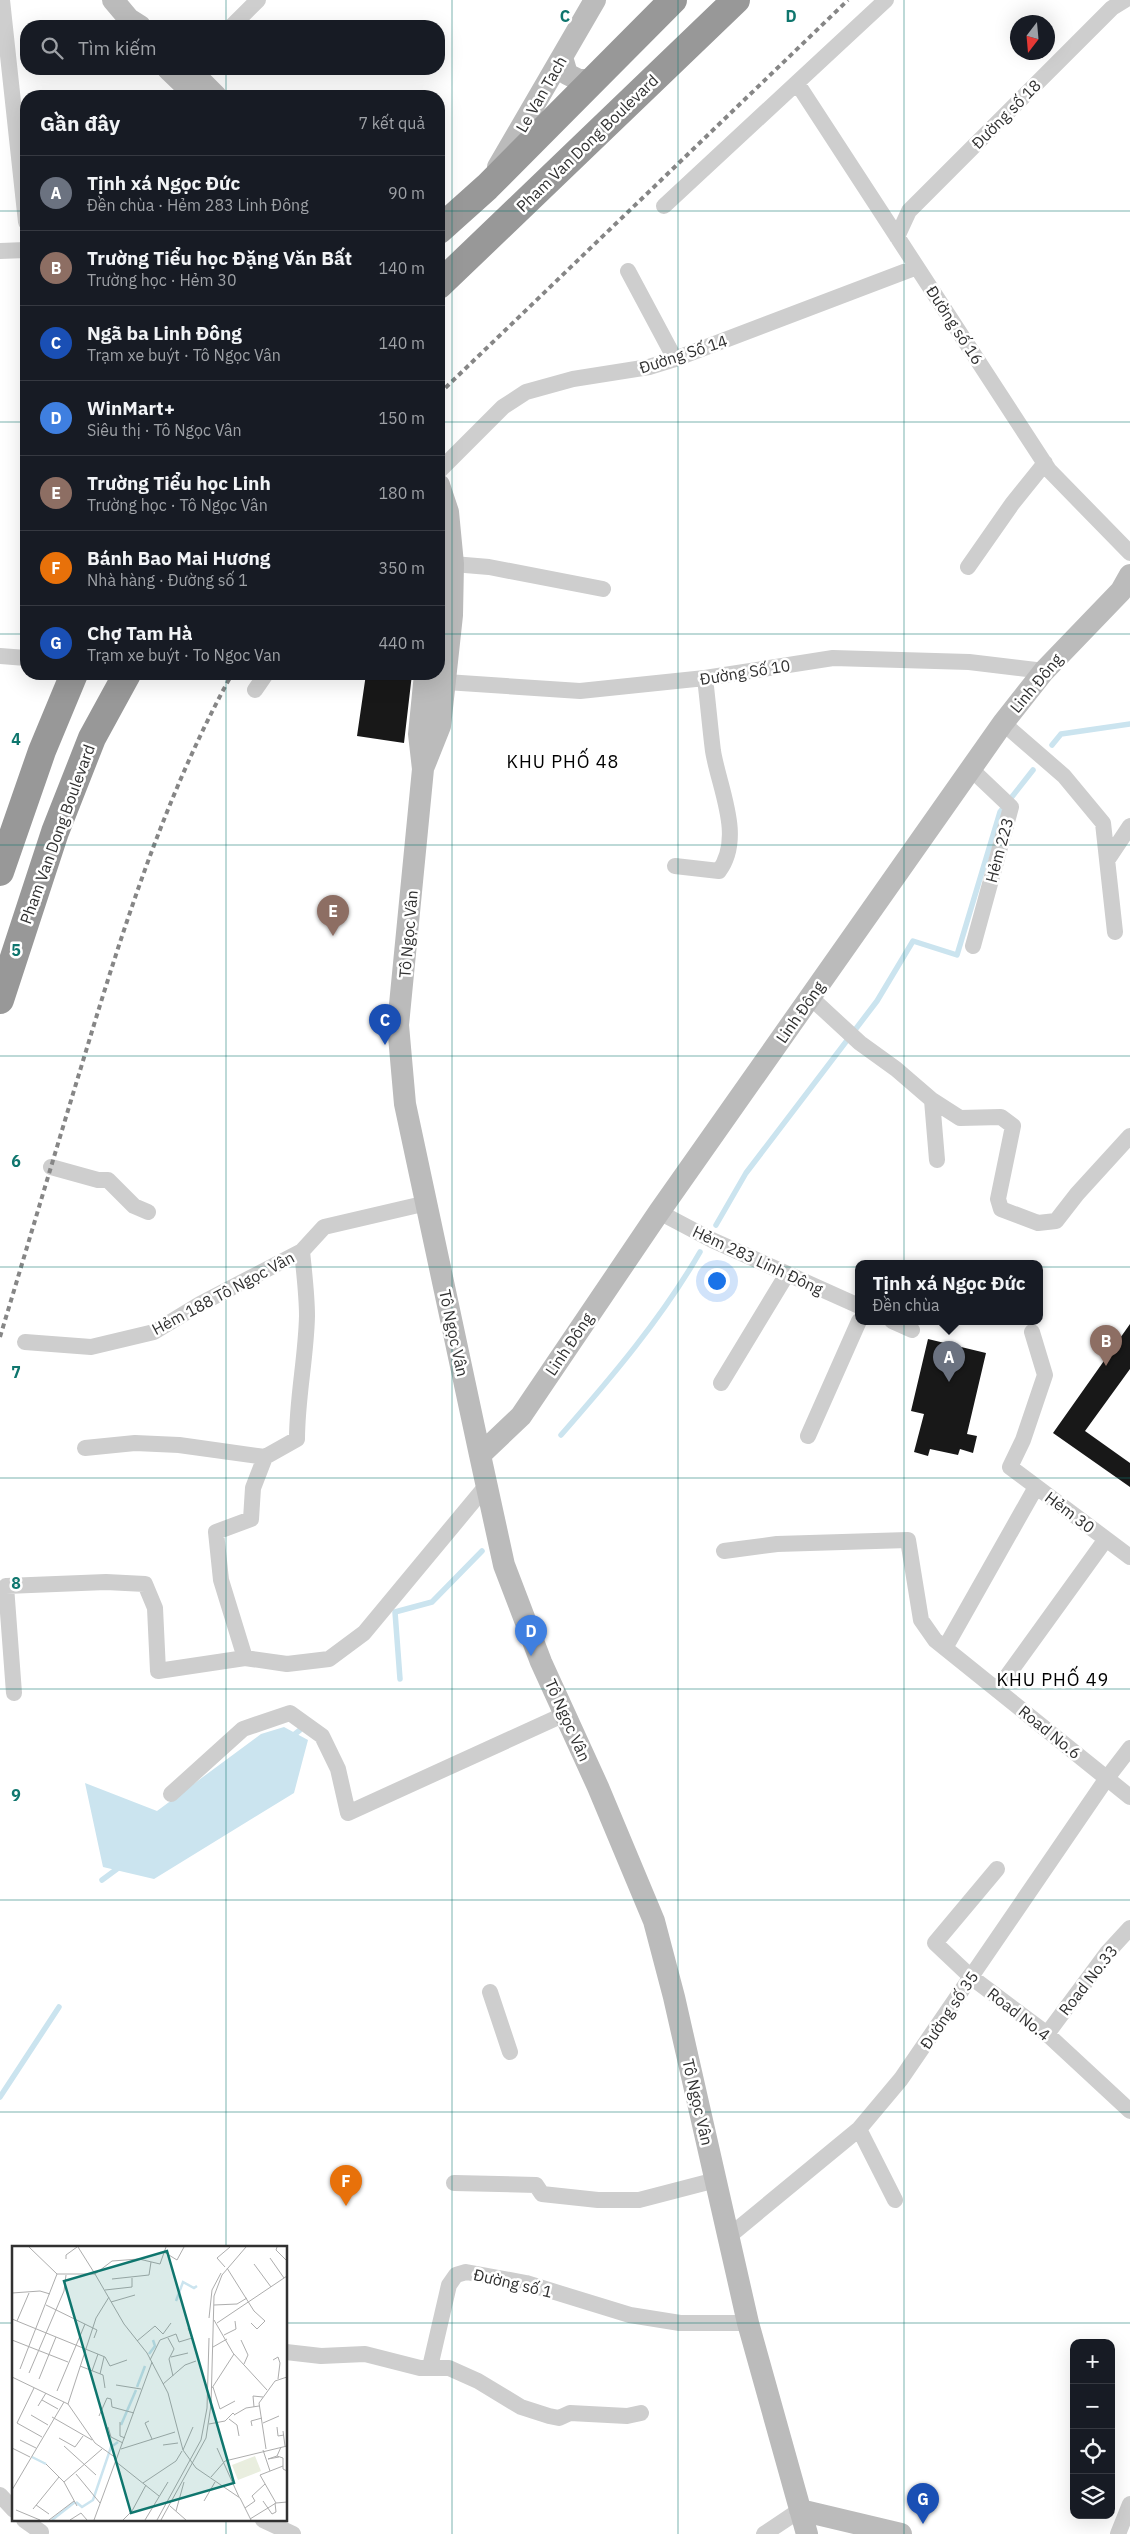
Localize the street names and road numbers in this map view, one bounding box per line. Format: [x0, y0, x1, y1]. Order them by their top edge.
street label: Le Van Tach [511, 52, 571, 136]
street label: Pham Van Dong Boulevard [512, 70, 662, 216]
street label: Đường số 18 [967, 75, 1045, 153]
street label: Đường số 16 [922, 282, 988, 368]
street label: Đường Số 14 [636, 330, 730, 378]
street label: Linh Đông [1005, 649, 1067, 717]
street label: Đường Số 10 [698, 655, 792, 689]
street label: Pham Van Dong Boulevard [15, 741, 99, 927]
street label: Hẻm 223 [981, 815, 1017, 885]
street label: Tô Ngọc Vân [394, 889, 422, 979]
street label: Linh Đông [771, 977, 829, 1047]
street label: Hẻm 283 Linh Đông [690, 1221, 827, 1299]
street label: Hẻm 188 Tô Ngọc Vân [148, 1247, 298, 1339]
street label: Tô Ngọc Vân [435, 1288, 473, 1378]
street label: Linh Đông [541, 1308, 598, 1379]
street label: Hẻm 30 [1041, 1487, 1099, 1537]
street label: Tô Ngọc Vân [541, 1676, 595, 1764]
street label: Road No.6 [1015, 1701, 1085, 1763]
street label: Road No.33 [1054, 1941, 1122, 2019]
street label: Đường số 35 [916, 1967, 982, 2053]
street label: Road No.4 [984, 1983, 1054, 2045]
street label: Tô Ngọc Vân [678, 2057, 718, 2147]
street label: Đường số 1 [472, 2264, 554, 2302]

